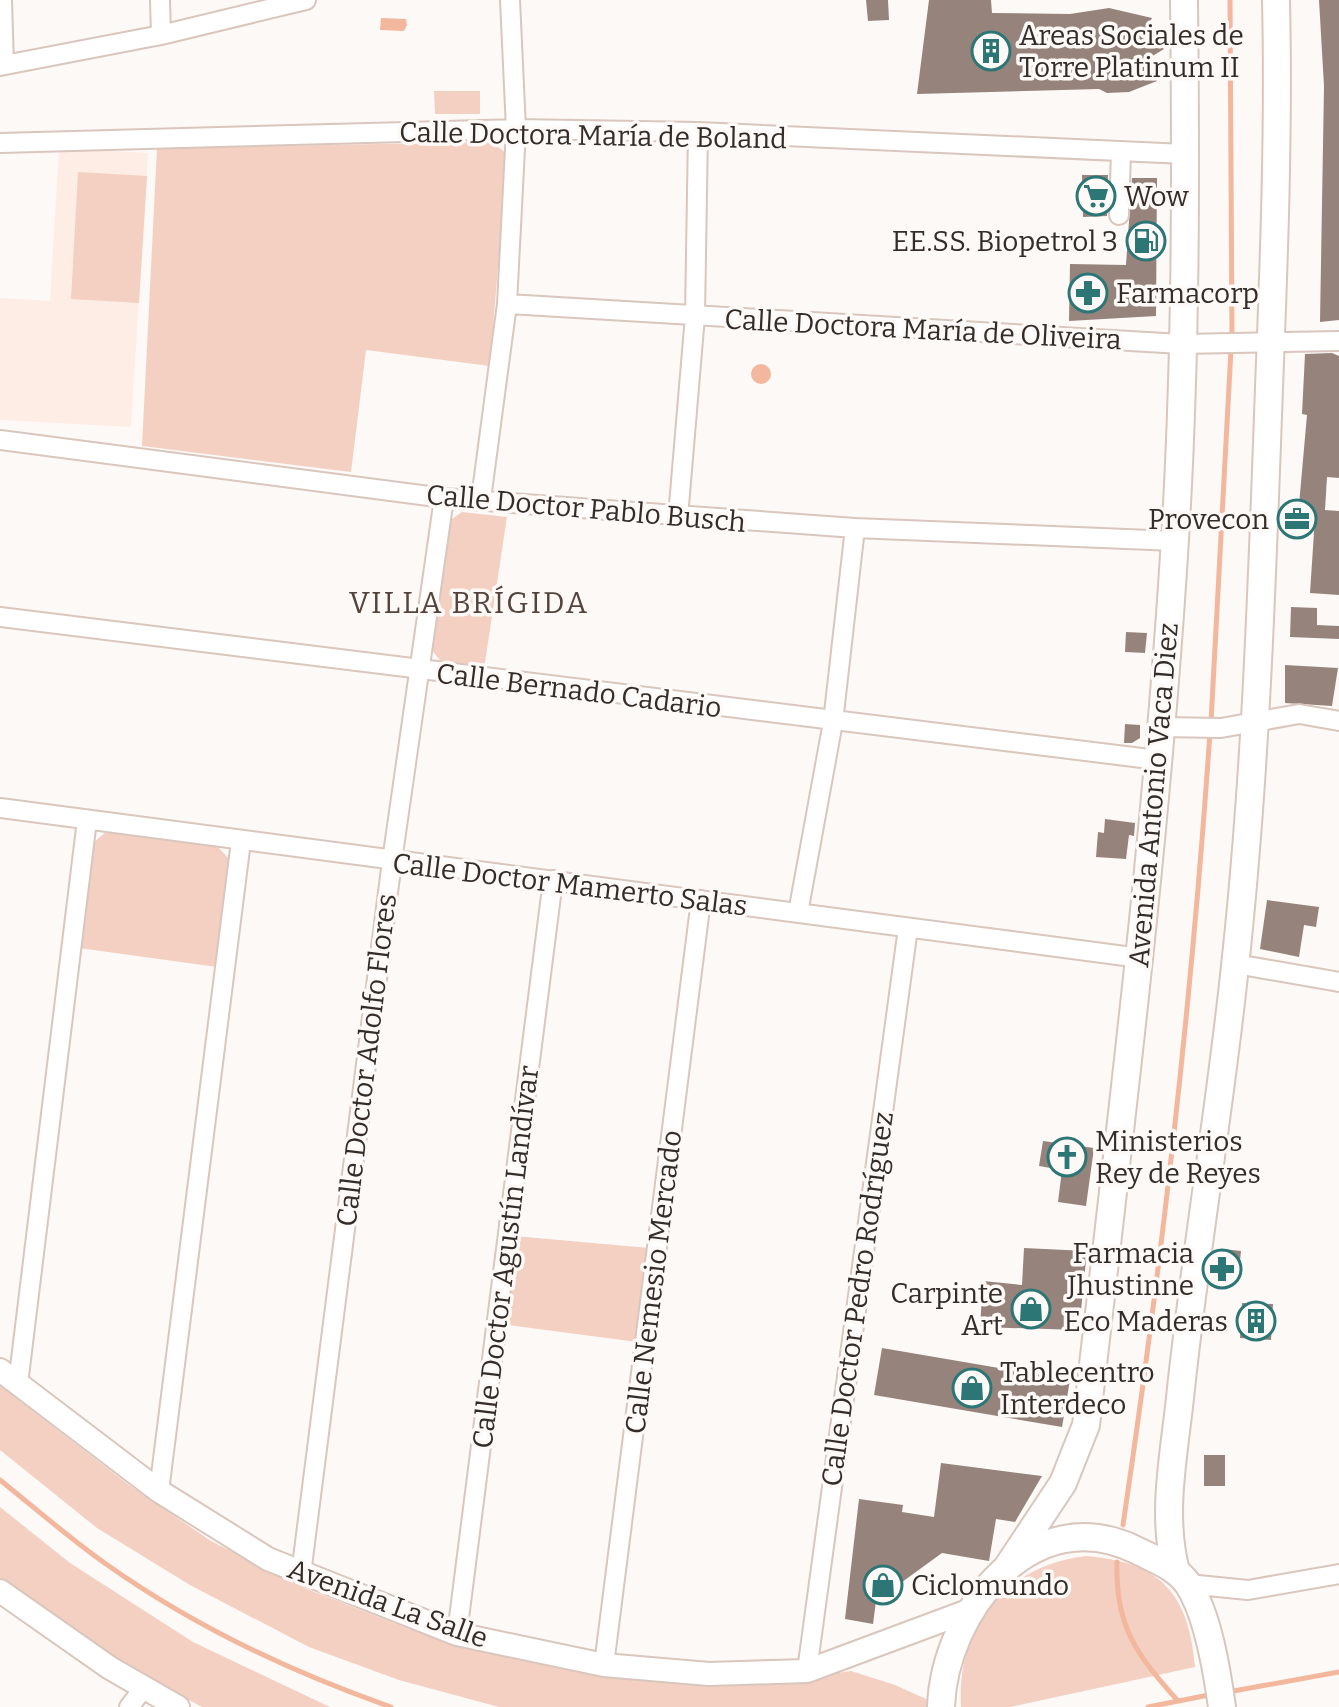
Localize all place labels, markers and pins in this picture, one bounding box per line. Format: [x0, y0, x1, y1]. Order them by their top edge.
place label: Areas Sociales de Torre Platinum II [1019, 19, 1244, 84]
building icon: Areas Sociales de Torre Platinum II [970, 30, 1012, 72]
supermarket icon: Wow [1075, 175, 1117, 217]
place label: Wow [1124, 180, 1189, 213]
fuel station icon: EE.SS. Biopetrol 3 [1125, 220, 1167, 262]
place label: EE.SS. Biopetrol 3 [892, 225, 1118, 258]
pharmacy icon: Farmacorp [1067, 272, 1109, 314]
place label: Farmacorp [1116, 277, 1259, 310]
office icon: Provecon [1276, 498, 1318, 540]
place label: Provecon [1148, 503, 1269, 536]
place label: Ministerios Rey de Reyes [1095, 1125, 1261, 1190]
church icon: Ministerios Rey de Reyes [1046, 1136, 1088, 1178]
place label: Farmacia Jhustinne [1066, 1237, 1194, 1302]
pharmacy icon: Farmacia Jhustinne [1201, 1248, 1243, 1290]
place label: Carpinte Art [890, 1277, 1003, 1342]
shop icon: Carpinte Art [1010, 1288, 1052, 1330]
building icon: Eco Maderas [1235, 1300, 1277, 1342]
place label: Eco Maderas [1064, 1305, 1228, 1338]
place label: Tablecentro Interdeco [1000, 1356, 1155, 1421]
shop icon: Tablecentro Interdeco [951, 1367, 993, 1409]
shop icon: Ciclomundo [862, 1564, 904, 1606]
place label: Ciclomundo [911, 1569, 1069, 1602]

